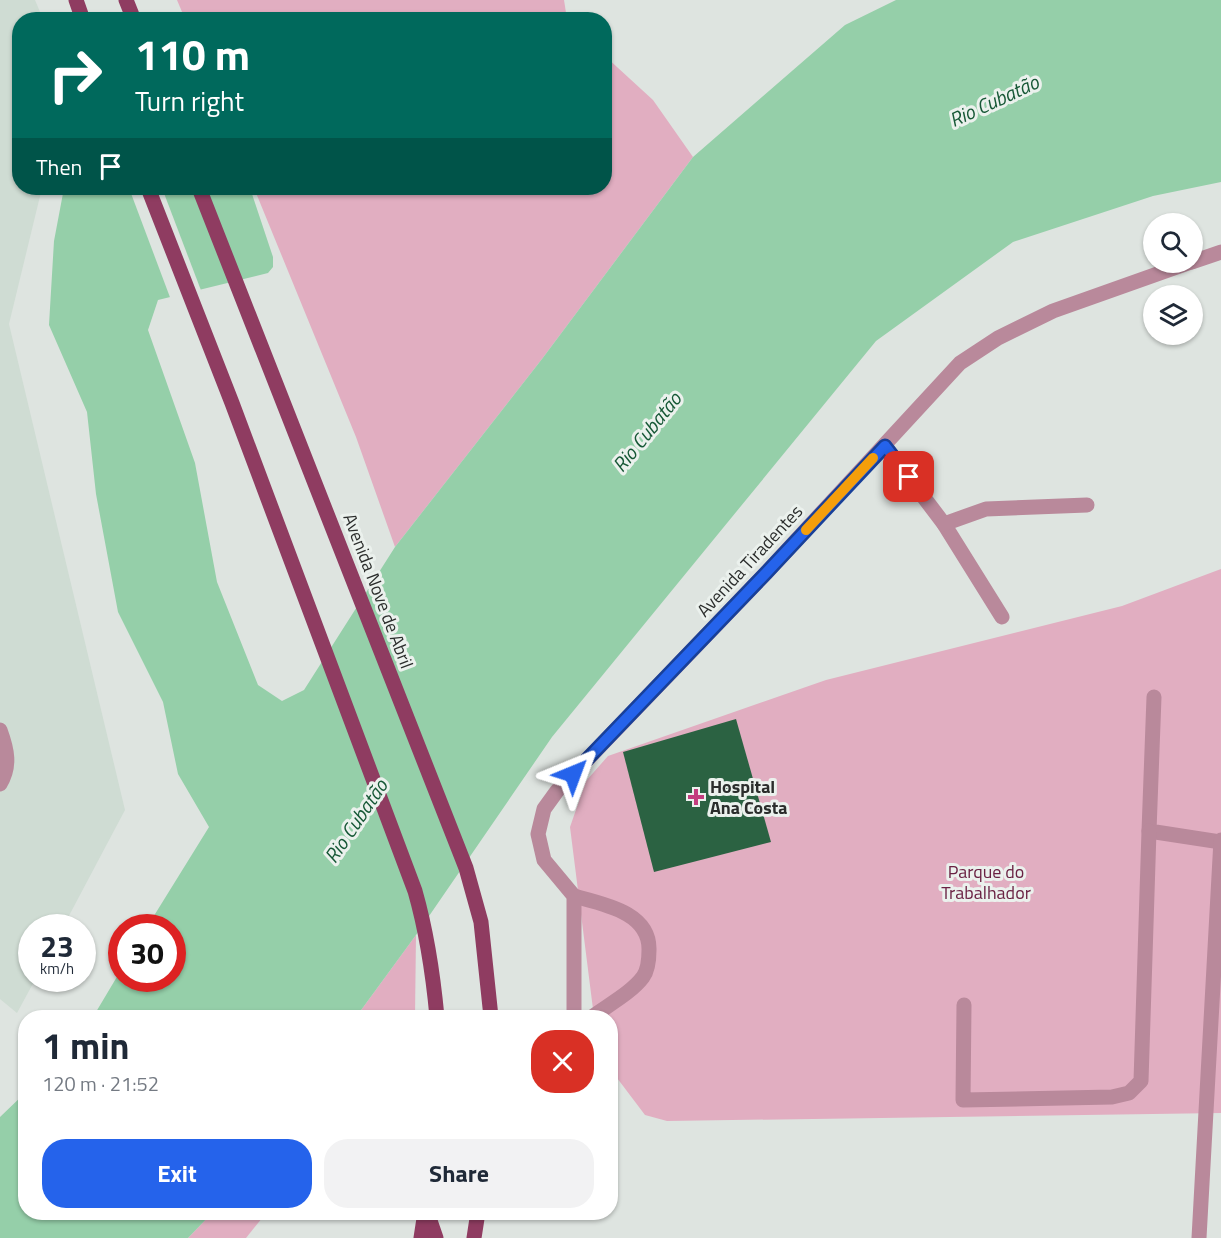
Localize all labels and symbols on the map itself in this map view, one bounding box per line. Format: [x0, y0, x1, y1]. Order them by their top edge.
water label: Rio Cubatão [944, 66, 1045, 135]
water label: Rio Cubatão [604, 384, 689, 479]
pin [883, 451, 934, 502]
street label: Avenida Tiradentes [690, 499, 809, 623]
street label: Avenida Nove de Abril [336, 509, 420, 672]
position arrow [541, 742, 605, 806]
water label: Rio Cubatão [316, 771, 396, 869]
place label: Hospital Ana Costa [710, 773, 787, 821]
marker: Hospital Ana Costa [687, 788, 705, 806]
park label: Parque do Trabalhador [941, 858, 1031, 906]
speed limit sign: 30 [108, 914, 186, 992]

